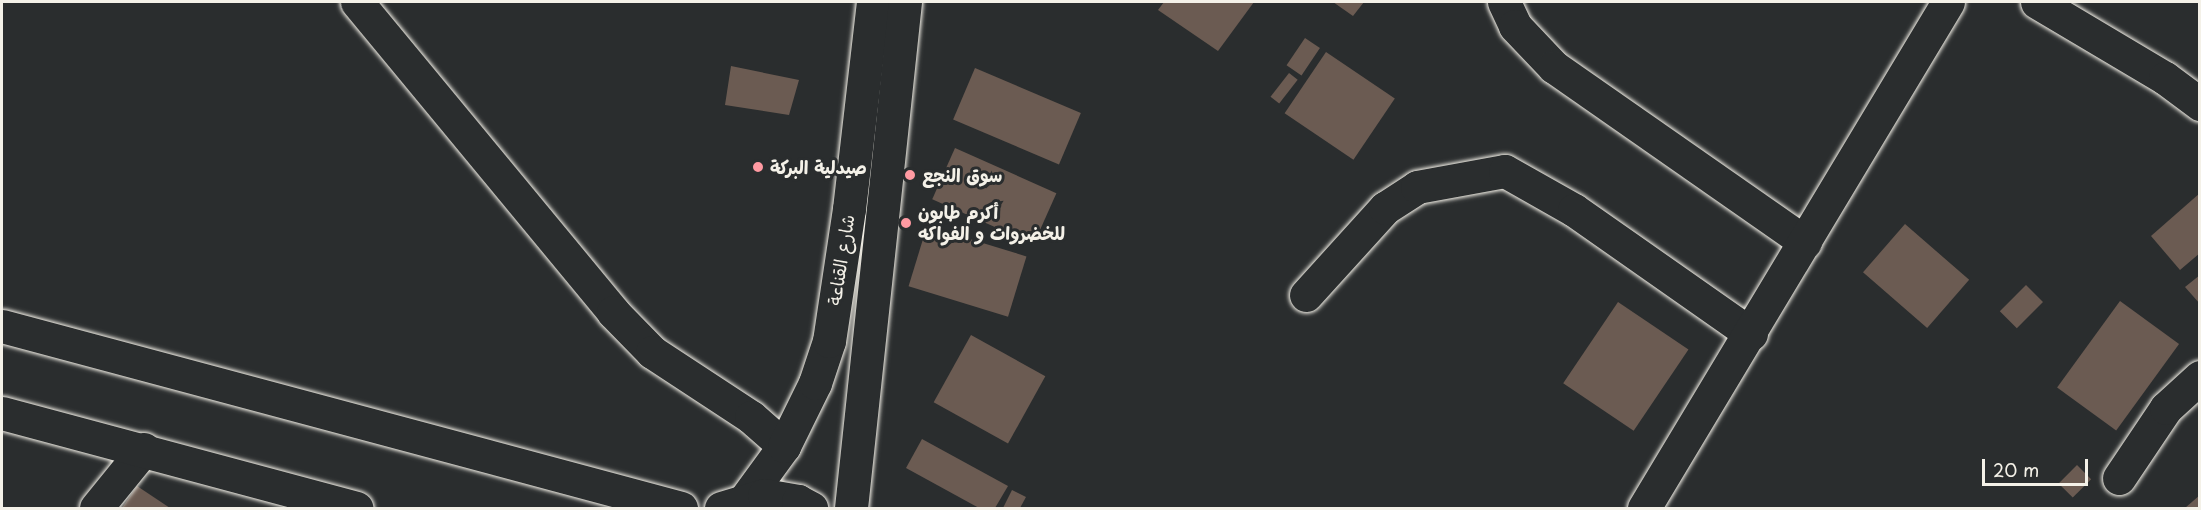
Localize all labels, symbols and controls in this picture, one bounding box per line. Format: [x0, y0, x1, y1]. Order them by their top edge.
place label: صيدلية البركة [770, 156, 867, 178]
marker: صيدلية البركة [751, 160, 765, 174]
place label: سوق النجع [922, 164, 1002, 186]
marker: سوق النجع [903, 168, 917, 182]
place label: أكرم طابون للخضروات و الفواكه [918, 202, 1065, 244]
street label: شارع القناعة [823, 213, 859, 307]
marker: أكرم طابون للخضروات و الفواكه [899, 216, 913, 230]
scale bar [1985, 447, 2092, 485]
text: 20 m [1993, 456, 2039, 483]

